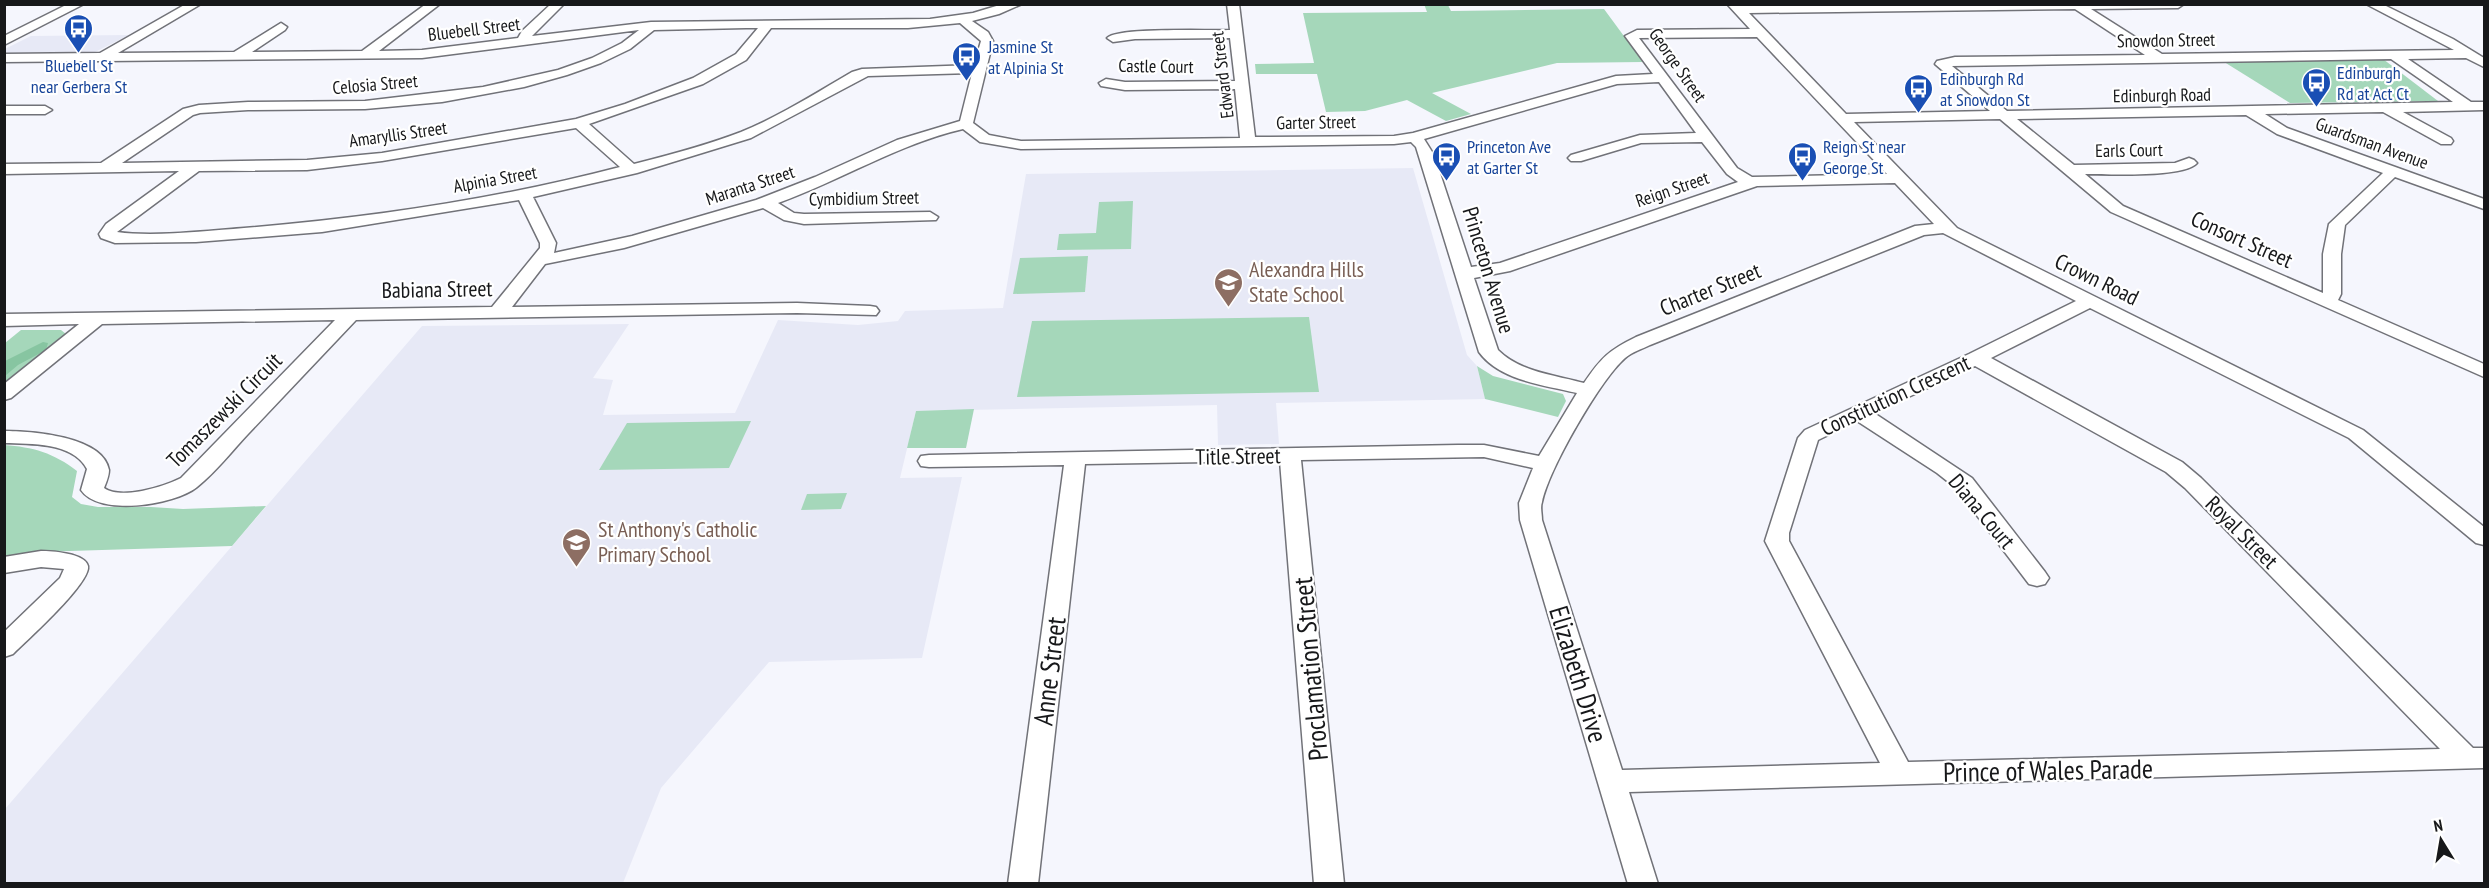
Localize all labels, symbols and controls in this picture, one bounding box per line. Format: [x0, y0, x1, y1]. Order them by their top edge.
bus stop icon: Bluebell St near Gerbera St [63, 12, 95, 54]
street label: Bluebell Street [427, 12, 521, 46]
street label: George Street [1644, 24, 1712, 107]
street label: Snowdon Street [2117, 28, 2215, 52]
street label: Edward Street [1205, 30, 1239, 120]
place label: Jasmine St at Alpinia St [987, 35, 1063, 79]
bus stop icon: Jasmine St at Alpinia St [951, 40, 983, 82]
place label: Bluebell St near Gerbera St [31, 54, 127, 98]
street label: Castle Court [1118, 54, 1194, 78]
place label: Edinburgh Rd at Act Ct [2337, 61, 2409, 105]
bus stop icon: Edinburgh Rd at Act Ct [2300, 66, 2332, 108]
place label: Edinburgh Rd at Snowdon St [1940, 67, 2030, 111]
street label: Celosia Street [331, 69, 419, 99]
bus stop icon: Edinburgh Rd at Snowdon St [1903, 72, 1935, 114]
street label: Edinburgh Road [2113, 83, 2211, 107]
street label: Garter Street [1276, 110, 1356, 134]
street label: Guardsman Avenue [2312, 112, 2432, 174]
street label: Amaryllis Street [348, 116, 448, 152]
place label: Princeton Ave at Garter St [1467, 135, 1551, 179]
place label: Reign St near George St [1823, 135, 1906, 179]
street label: Earls Court [2095, 138, 2163, 162]
bus stop icon: Princeton Ave at Garter St [1430, 140, 1462, 182]
bus stop icon: Reign St near George St [1786, 140, 1818, 182]
street label: Alpinia Street [451, 160, 539, 198]
street label: Maranta Street [703, 160, 797, 210]
street label: Reign Street [1632, 166, 1712, 212]
street label: Cymbidium Street [809, 186, 919, 210]
street label: Princeton Avenue [1456, 203, 1522, 337]
street label: Consort Street [2187, 204, 2297, 274]
street label: Crown Road [2050, 247, 2144, 311]
place label: Alexandra Hills State School [1249, 255, 1364, 308]
street label: Charter Street [1655, 256, 1765, 322]
school or university icon: Alexandra Hills State School [1212, 266, 1244, 308]
street label: Babiana Street [381, 274, 493, 304]
street label: Tomaszewski Circuit [160, 346, 288, 474]
street label: Constitution Crescent [1816, 348, 1974, 442]
street label: Title Street [1195, 441, 1281, 471]
street label: Diana Court [1943, 468, 2021, 554]
street label: Royal Street [2200, 490, 2284, 574]
place label: St Anthony's Catholic Primary School [598, 515, 757, 568]
school or university icon: St Anthony's Catholic Primary School [561, 526, 593, 568]
street label: Proclamation Street [1285, 575, 1335, 762]
street label: Elizabeth Drive [1542, 602, 1616, 746]
street label: Anne Street [1025, 614, 1073, 727]
street label: Prince of Wales Parade [1943, 751, 2153, 789]
north arrow [2411, 810, 2471, 870]
text: N [2432, 815, 2444, 836]

